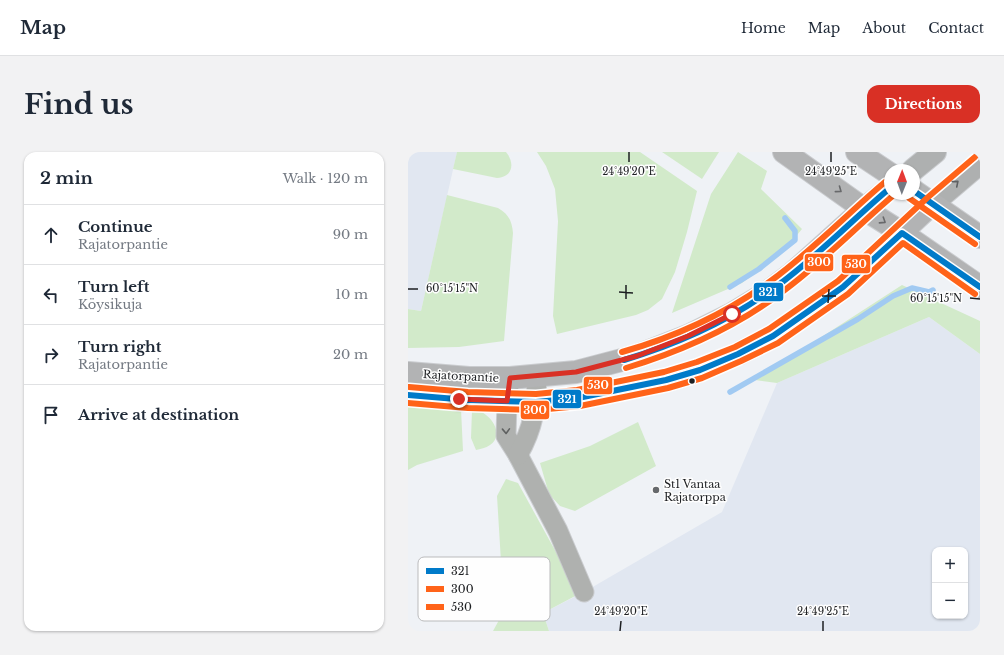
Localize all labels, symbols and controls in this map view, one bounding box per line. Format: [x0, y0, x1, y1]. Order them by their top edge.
text: Map [20, 16, 66, 39]
text: Home [741, 19, 786, 37]
text: Map [808, 19, 840, 37]
text: About [862, 19, 906, 37]
text: Contact [928, 19, 984, 37]
button: Directions [867, 85, 980, 123]
text: Find us [24, 87, 134, 122]
north arrow [884, 164, 920, 200]
text: 24°49'20"E [602, 165, 656, 178]
text: 24°49'25"E [805, 165, 857, 178]
text: 2 min [40, 168, 93, 189]
text: Walk · 120 m [283, 170, 368, 187]
one-way arrow [952, 181, 959, 188]
one-way arrow [835, 186, 842, 193]
one-way arrow [879, 216, 886, 224]
text: Continue [78, 217, 153, 236]
icon: ahead [40, 224, 62, 246]
text: 90 m [333, 226, 368, 243]
text: Rajatorpantie [78, 236, 168, 253]
line badge: 300 [804, 253, 834, 272]
line badge: 530 [841, 254, 871, 274]
text: 300 [807, 255, 831, 269]
text: 530 [845, 257, 867, 271]
text: Turn left [78, 277, 149, 296]
text: 60°15'15"N [426, 282, 478, 295]
line badge: 321 [753, 282, 784, 302]
icon: left [40, 284, 62, 306]
text: 321 [759, 285, 778, 299]
text: 10 m [335, 286, 368, 303]
text: 60°15'15"N [910, 292, 962, 305]
text: Köysikuja [78, 296, 142, 313]
route start [723, 305, 741, 323]
text: Turn right [78, 337, 161, 356]
icon: right [40, 344, 62, 366]
text: 20 m [333, 346, 368, 363]
text: Rajatorpantie [78, 356, 168, 373]
street label: Rajatorpantie [423, 367, 499, 385]
line badge: 530 [583, 376, 613, 395]
unlabelled marker [687, 376, 697, 386]
text: 530 [587, 378, 609, 392]
line badge: 321 [552, 389, 582, 409]
route end [450, 390, 468, 408]
text: 321 [558, 392, 577, 406]
line badge: 300 [520, 400, 550, 420]
text: 300 [523, 403, 547, 417]
icon: arrive [40, 404, 62, 426]
text: Arrive at destination [78, 405, 239, 424]
one-way arrow [502, 428, 511, 434]
place label: St1 Vantaa Rajatorppa [664, 477, 727, 504]
marker: St1 Vantaa Rajatorppa [651, 485, 661, 495]
map controls [932, 547, 968, 619]
button: + [932, 547, 968, 583]
legend [418, 557, 550, 621]
text: 321 [451, 564, 470, 578]
text: 300 [451, 582, 474, 596]
button: − [932, 583, 968, 619]
text: 530 [451, 600, 472, 614]
text: 24°49'20"E [594, 605, 648, 618]
text: 24°49'25"E [797, 605, 849, 618]

